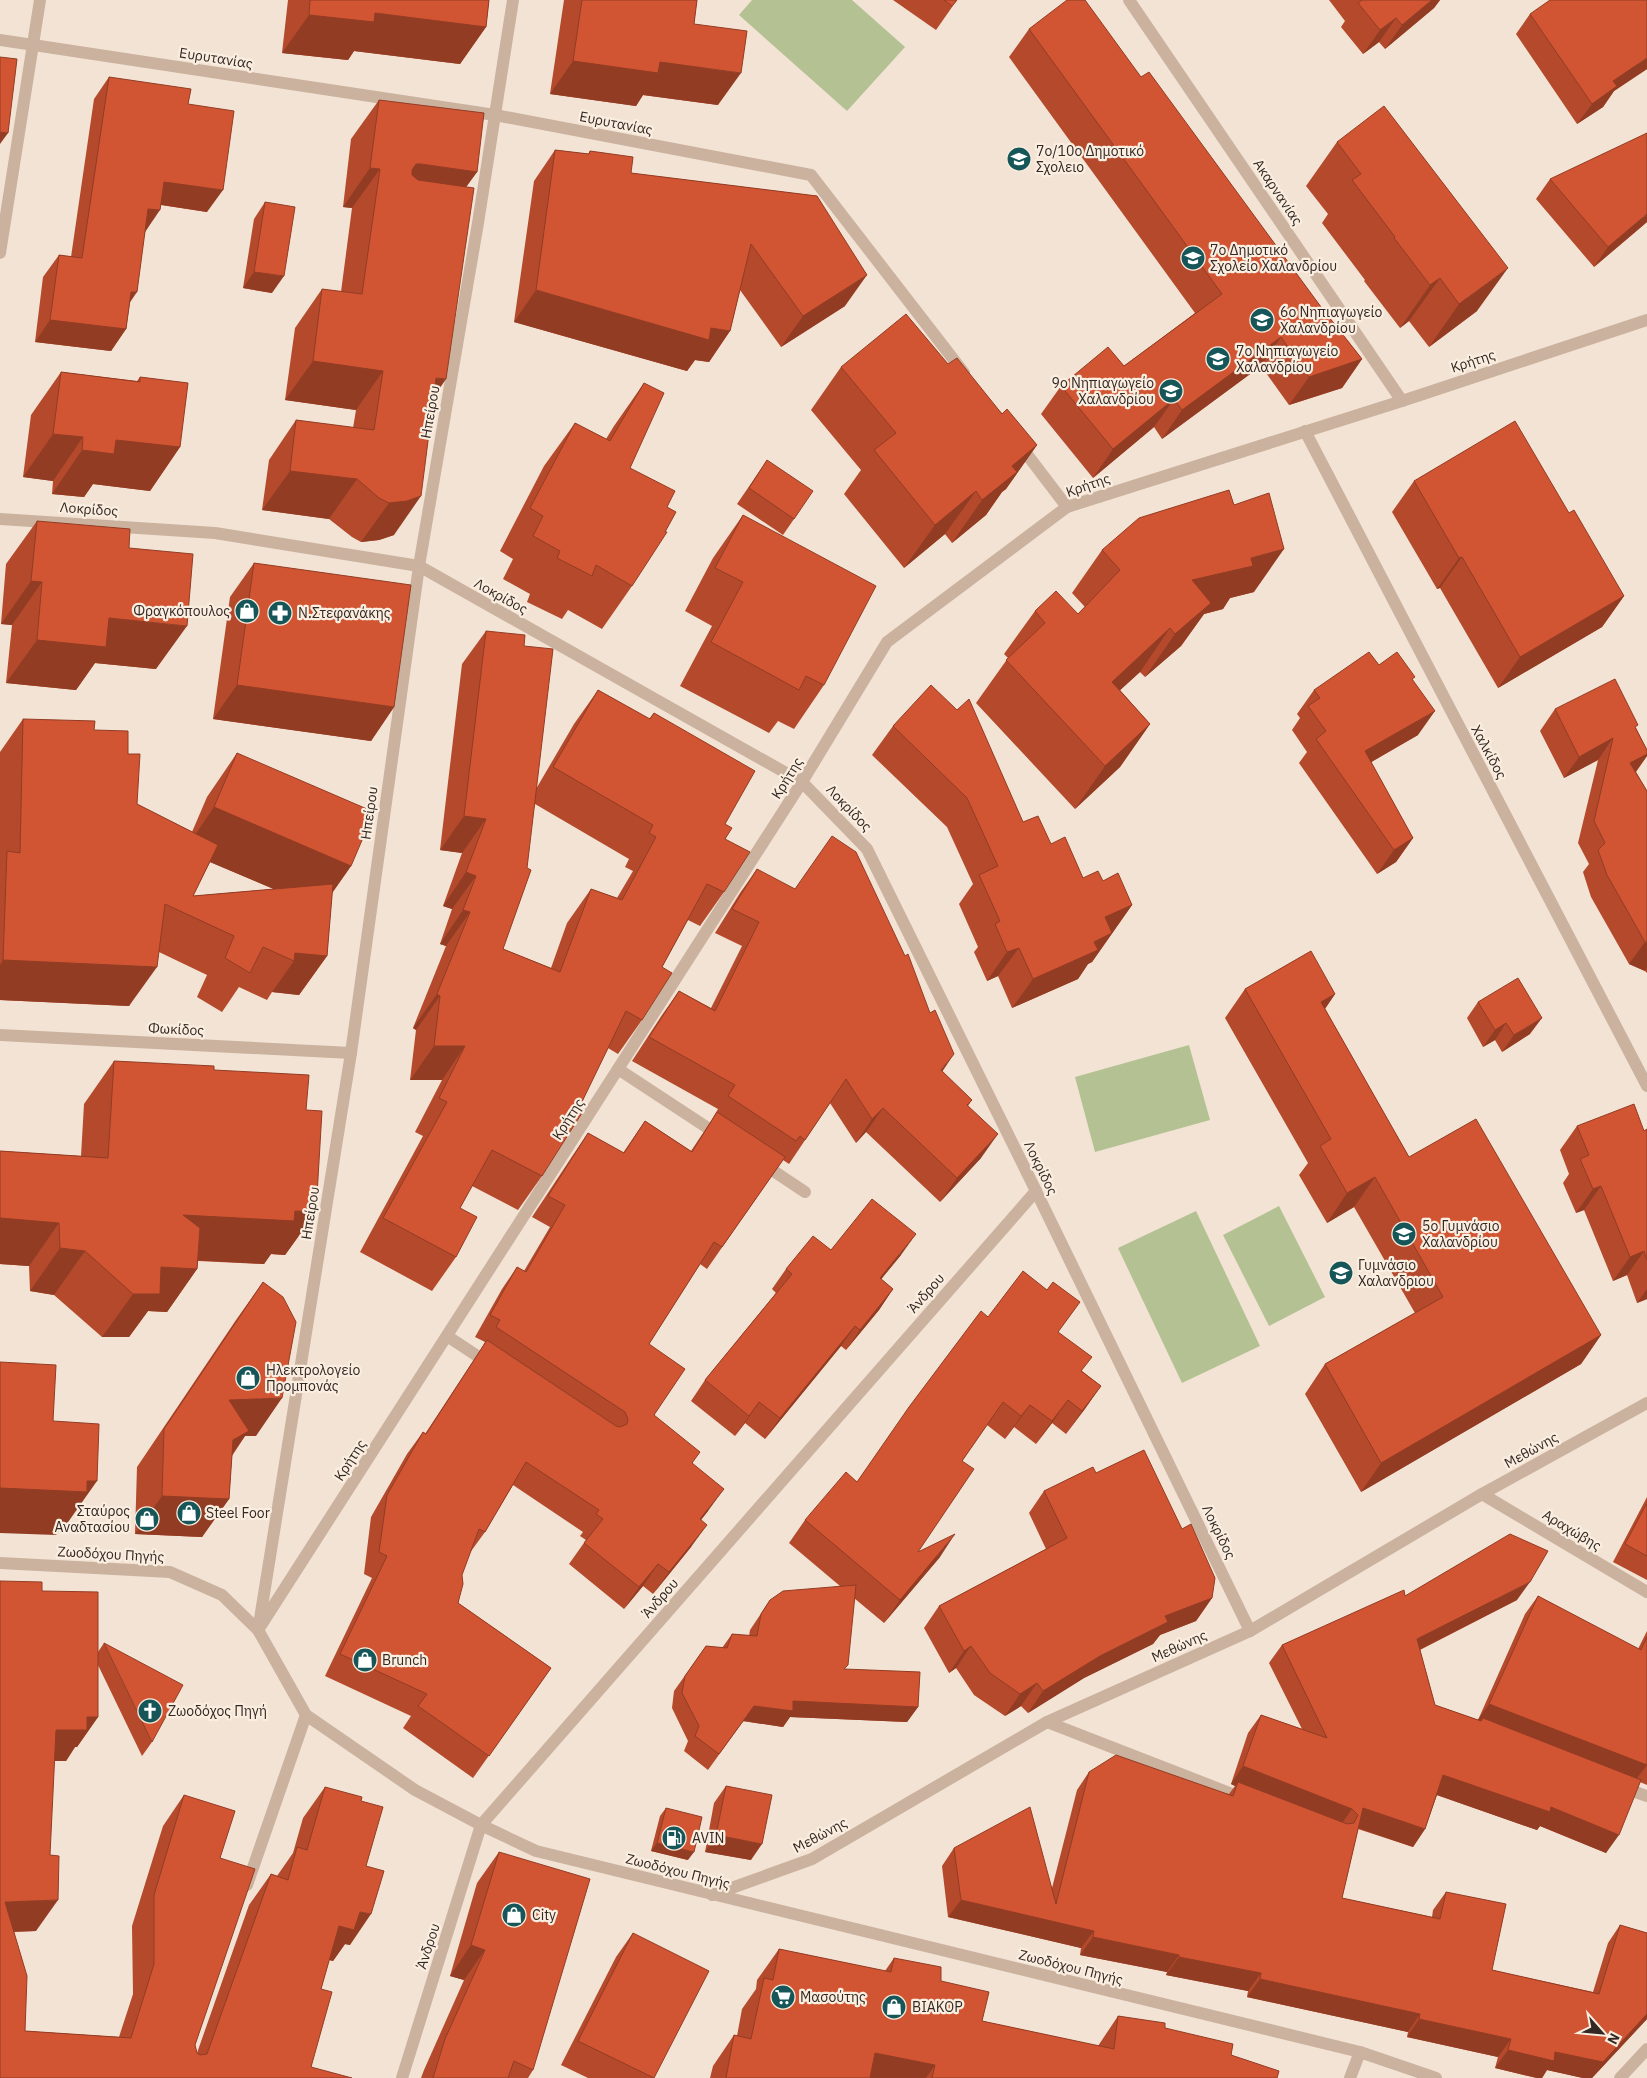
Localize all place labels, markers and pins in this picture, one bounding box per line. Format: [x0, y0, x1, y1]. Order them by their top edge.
place label: 7ο/10ο Δημοτικό Σχολειο [1036, 142, 1144, 176]
school or university icon: 7ο/10ο Δημοτικό Σχολειο [1006, 146, 1032, 172]
place label: 7ο Δημοτικό Σχολείο Χαλανδρίου [1210, 241, 1337, 275]
school or university icon: 7ο Δημοτικό Σχολείο Χαλανδρίου [1180, 245, 1206, 271]
place label: 6ο Νηπιαγωγείο Χαλανδρίου [1280, 303, 1383, 337]
school or university icon: 6ο Νηπιαγωγείο Χαλανδρίου [1249, 307, 1275, 333]
place label: 7ο Νηπιαγωγείο Χαλανδρίου [1236, 342, 1339, 376]
school or university icon: 7ο Νηπιαγωγείο Χαλανδρίου [1205, 346, 1231, 372]
place label: 9ο Νηπιαγωγείο Χαλανδρίου [1052, 374, 1154, 408]
school or university icon: 9ο Νηπιαγωγείο Χαλανδρίου [1158, 378, 1184, 404]
shop icon: Φραγκόπουλος [234, 598, 260, 624]
pharmacy icon: Ν.Στεφανάκης [267, 600, 293, 626]
place label: Φραγκόπουλος [133, 602, 230, 620]
place label: Ν.Στεφανάκης [298, 604, 391, 622]
place label: 5ο Γυμνάσιο Χαλανδρίου [1422, 1217, 1500, 1251]
school or university icon: 5ο Γυμνάσιο Χαλανδρίου [1391, 1221, 1417, 1247]
place label: Γυμνάσιο Χαλανδριου [1358, 1256, 1434, 1290]
school or university icon: Γυμνάσιο Χαλανδριου [1328, 1260, 1354, 1286]
place label: Ηλεκτρολογείο Προμπονάς [266, 1361, 361, 1395]
shop icon: Ηλεκτρολογείο Προμπονάς [235, 1365, 261, 1391]
shop icon: Steel Foor [176, 1500, 202, 1526]
place label: Σταύρος Αναδτασίου [55, 1502, 130, 1536]
place label: Steel Foor [206, 1504, 270, 1522]
shop icon: Σταύρος Αναδτασίου [134, 1506, 160, 1532]
shop icon: Brunch [352, 1647, 378, 1673]
place label: Brunch [382, 1651, 427, 1669]
church icon: Ζωοδόχος Πηγή [137, 1698, 163, 1724]
place label: Ζωοδόχος Πηγή [168, 1702, 267, 1720]
fuel station icon: AVIN [661, 1825, 687, 1851]
place label: AVIN [692, 1829, 724, 1847]
shop icon: City [501, 1902, 527, 1928]
place label: City [532, 1906, 556, 1924]
supermarket icon: Μασούτης [770, 1984, 796, 2010]
place label: Μασούτης [800, 1988, 866, 2006]
shop icon: ΒΙΑΚΟΡ [881, 1994, 907, 2020]
place label: ΒΙΑΚΟΡ [912, 1998, 963, 2016]

